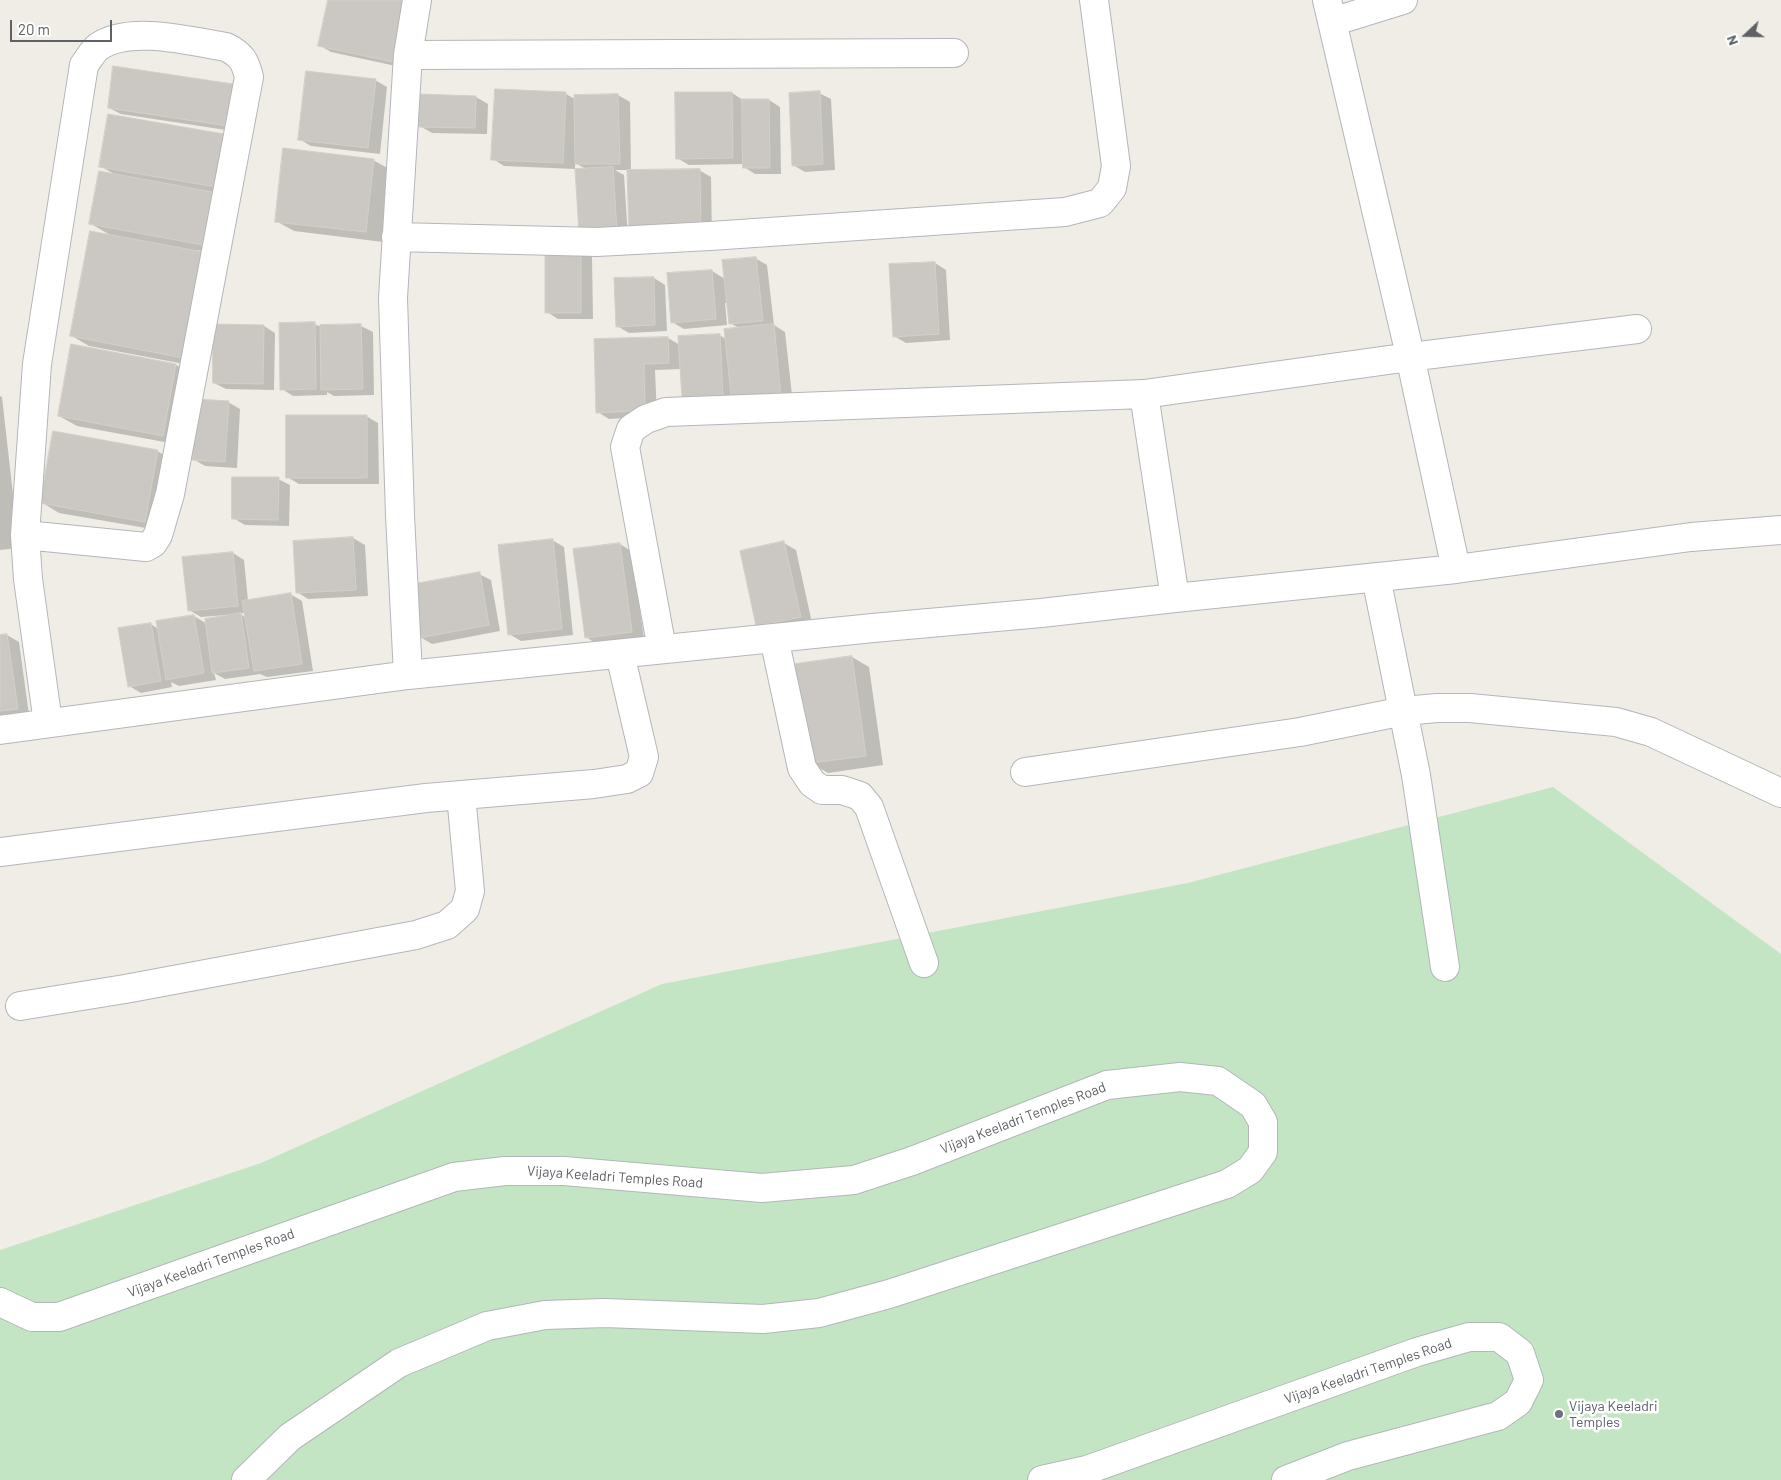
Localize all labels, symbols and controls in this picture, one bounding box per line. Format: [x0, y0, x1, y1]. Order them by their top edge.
scale bar [12, 10, 115, 42]
north arrow [1721, 10, 1771, 60]
text: 20 m [18, 20, 50, 38]
text: N [1722, 33, 1741, 48]
street label: Vijaya Keeladri Temples Road [938, 1079, 1108, 1157]
street label: Vijaya Keeladri Temples Road [527, 1162, 703, 1192]
street label: Vijaya Keeladri Temples Road [125, 1225, 297, 1301]
street label: Vijaya Keeladri Temples Road [1282, 1334, 1454, 1408]
place label: Vijaya Keeladri Temples [1569, 1398, 1658, 1430]
marker: Vijaya Keeladri Temples [1553, 1408, 1565, 1420]

